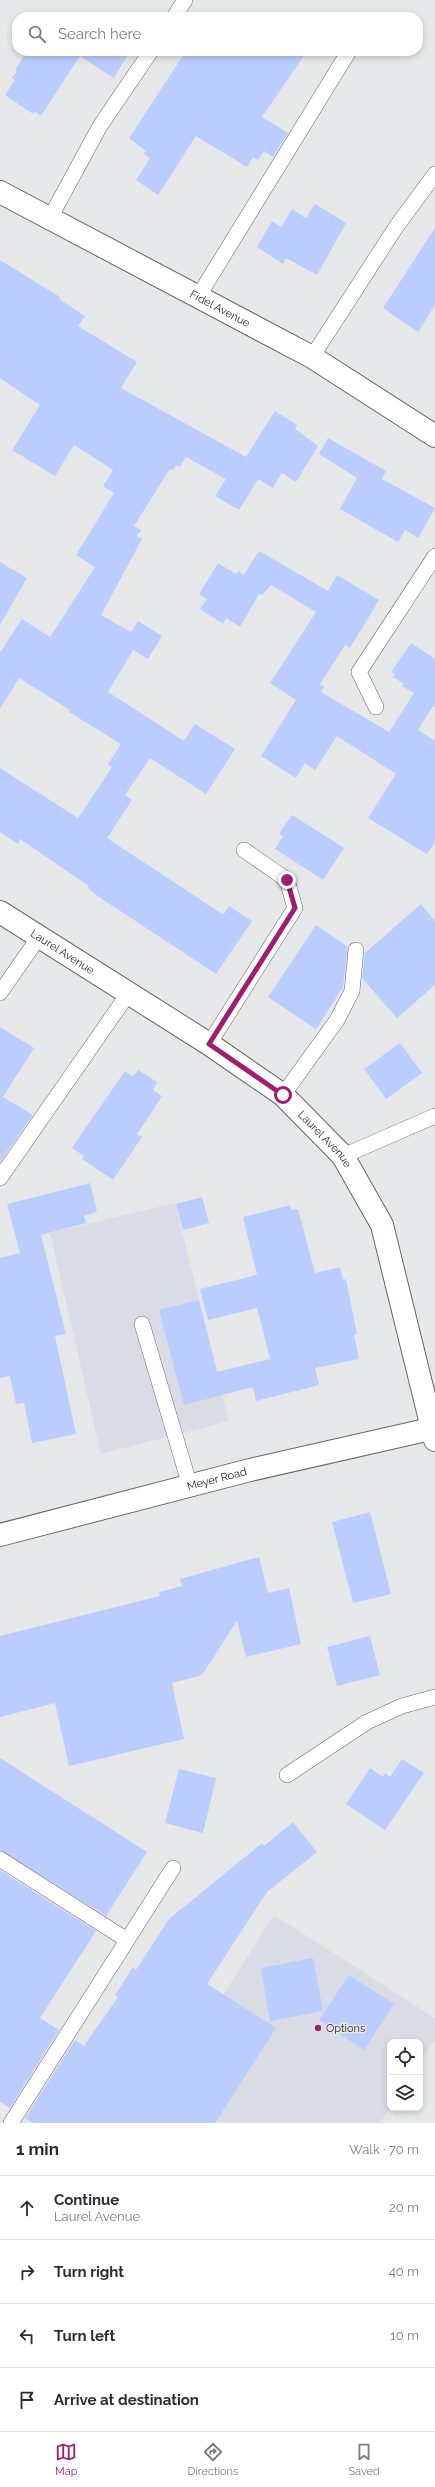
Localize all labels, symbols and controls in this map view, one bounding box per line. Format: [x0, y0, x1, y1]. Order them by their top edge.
search box [12, 12, 423, 56]
icon: search [26, 23, 48, 45]
text: Search here [58, 25, 141, 43]
street label: Fidel Avenue [188, 287, 253, 330]
route end [278, 871, 296, 889]
street label: Laurel Avenue [28, 927, 97, 977]
route start [274, 1086, 292, 1104]
street label: Laurel Avenue [296, 1108, 355, 1170]
street label: Meyer Road [186, 1465, 248, 1493]
place label: Options [326, 2022, 365, 2035]
marker: Options [313, 2023, 323, 2033]
map controls [387, 2039, 423, 2111]
button: locate [387, 2039, 423, 2075]
button: layers [387, 2075, 423, 2111]
text: 1 min [16, 2139, 59, 2159]
text: Walk · 70 m [349, 2142, 419, 2157]
text: Continue [54, 2191, 119, 2209]
icon: ahead [16, 2197, 38, 2219]
text: 20 m [389, 2200, 419, 2215]
text: Laurel Avenue [54, 2209, 140, 2224]
icon: right [16, 2261, 38, 2283]
text: Turn right [54, 2263, 124, 2281]
text: 40 m [389, 2264, 419, 2279]
icon: left [16, 2325, 38, 2347]
text: Turn left [54, 2327, 115, 2345]
text: 10 m [390, 2328, 419, 2343]
icon: arrive [16, 2389, 38, 2411]
text: Arrive at destination [54, 2391, 199, 2409]
tab: Map [55, 2441, 77, 2478]
tab: Directions [188, 2441, 238, 2478]
tab: Saved [348, 2441, 380, 2478]

